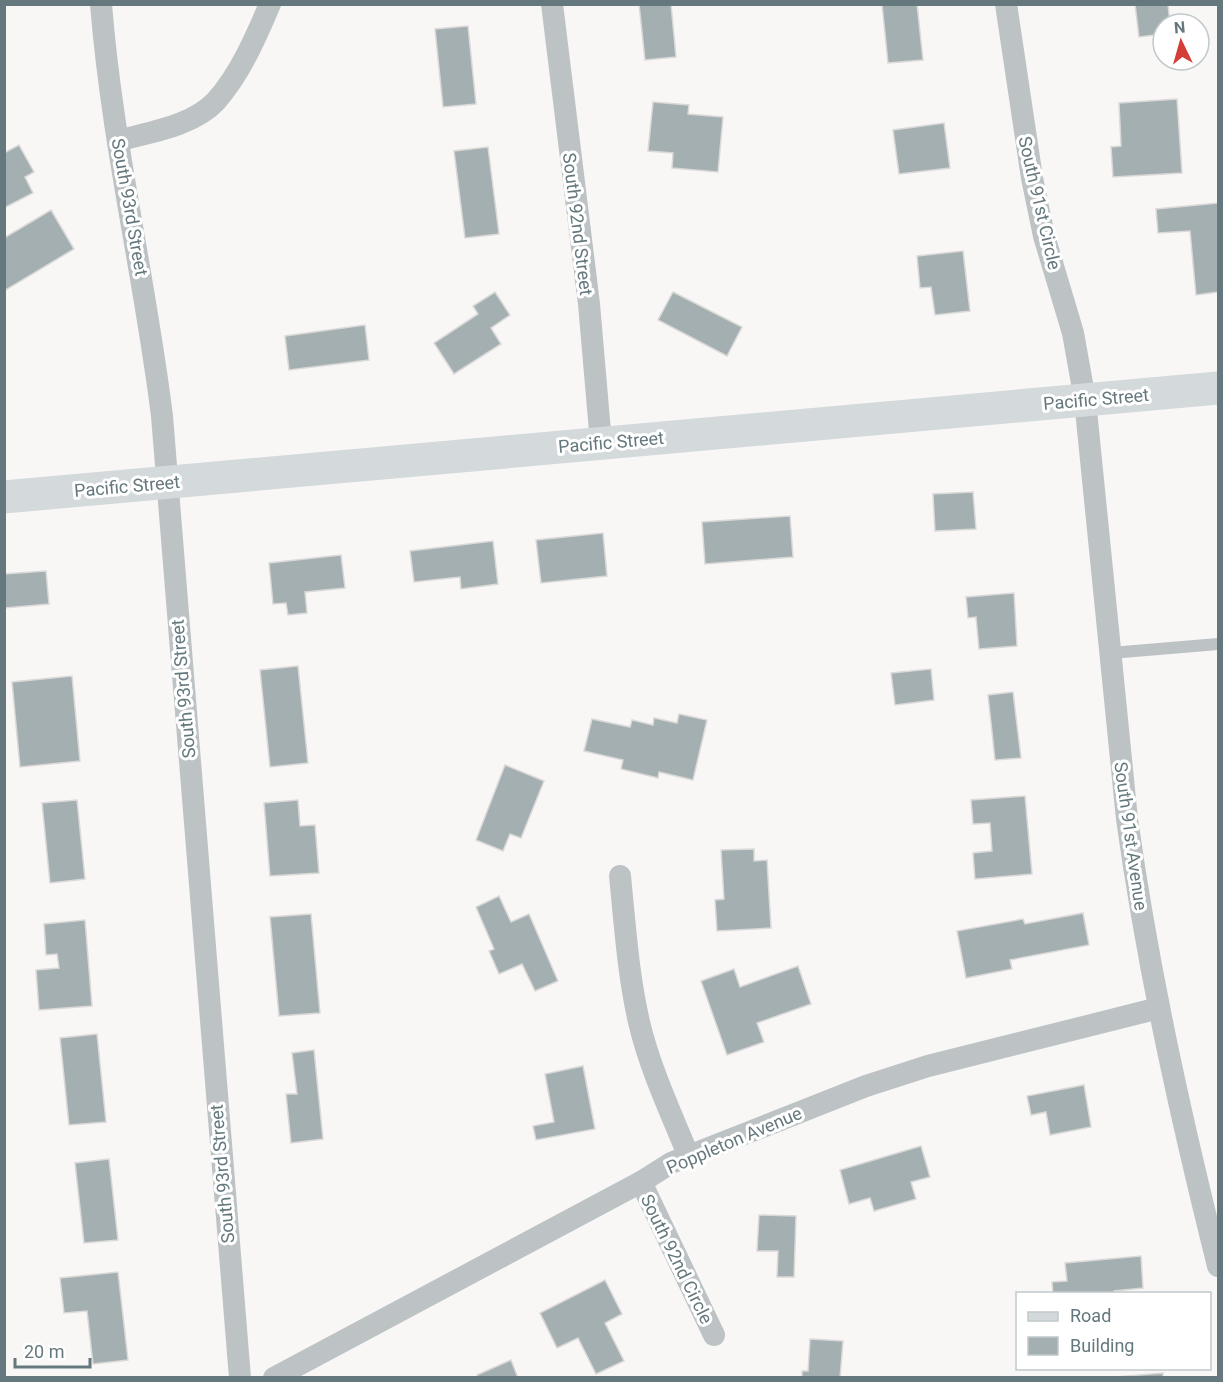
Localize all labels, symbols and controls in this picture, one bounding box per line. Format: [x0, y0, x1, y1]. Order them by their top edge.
north arrow [1151, 12, 1211, 72]
text: N [1173, 18, 1186, 38]
street label: South 91st Circle [1014, 134, 1066, 272]
street label: South 93rd Street [108, 137, 152, 278]
street label: South 92nd Street [559, 152, 597, 297]
street label: Pacific Street [1042, 384, 1150, 414]
street label: Pacific Street [557, 427, 665, 457]
street label: Pacific Street [73, 471, 181, 501]
street label: South 93rd Street [166, 619, 200, 759]
street label: South 91st Avenue [1110, 760, 1152, 912]
street label: Poppleton Avenue [663, 1102, 805, 1178]
street label: South 93rd Street [205, 1104, 239, 1244]
street label: South 92nd Circle [637, 1191, 717, 1327]
legend [1016, 1292, 1211, 1370]
text: Road [1070, 1305, 1111, 1326]
scale bar [15, 1331, 90, 1369]
text: Building [1070, 1335, 1134, 1356]
text: 20 m [24, 1341, 64, 1362]

